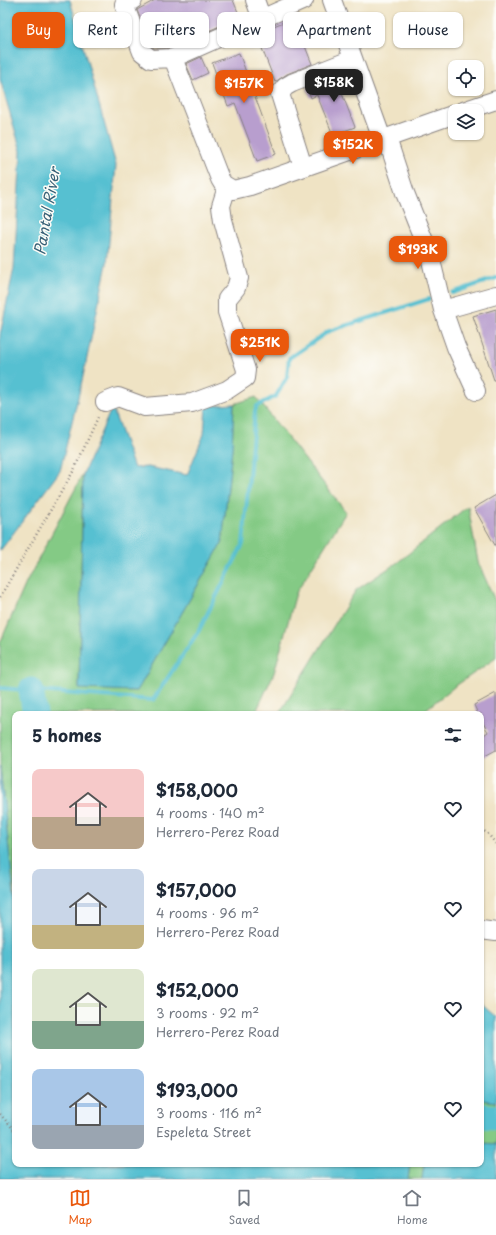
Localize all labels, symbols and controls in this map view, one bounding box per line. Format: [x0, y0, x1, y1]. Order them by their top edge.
chip: Buy [12, 12, 65, 48]
chip: Rent [73, 12, 132, 48]
chip: Filters [140, 12, 209, 48]
chip: New [217, 12, 275, 48]
chip: Apartment [283, 12, 385, 48]
chip: House [393, 12, 463, 48]
map controls [448, 60, 484, 140]
button: locate [448, 60, 484, 96]
pin: $158K [306, 69, 362, 103]
pin: $157K [216, 70, 272, 104]
text: $158K [314, 72, 354, 91]
text: $157K [224, 73, 264, 92]
button: layers [448, 104, 484, 140]
pin: $152K [325, 131, 381, 165]
text: $152K [333, 134, 373, 153]
water label: Pantal River [27, 164, 65, 256]
pin: $193K [390, 236, 446, 270]
text: $193K [398, 239, 438, 258]
pin: $251K [232, 329, 288, 363]
text: $251K [240, 332, 280, 351]
text: 5 homes [32, 722, 102, 748]
icon: filters [442, 724, 464, 746]
text: $158,000 [156, 777, 238, 803]
icon: home [64, 785, 112, 833]
icon: heart [442, 798, 464, 820]
text: 4 rooms · 140 m² [156, 803, 265, 822]
text: Herrero-Perez Road [156, 822, 279, 841]
text: $157,000 [156, 877, 236, 903]
icon: home [64, 885, 112, 933]
icon: heart [442, 898, 464, 920]
text: 4 rooms · 96 m² [156, 903, 259, 922]
text: Herrero-Perez Road [156, 922, 279, 941]
text: $152,000 [156, 977, 239, 1003]
icon: home [64, 985, 112, 1033]
icon: heart [442, 998, 464, 1020]
text: 3 rooms · 92 m² [156, 1003, 259, 1022]
text: Herrero-Perez Road [156, 1022, 279, 1041]
text: $193,000 [156, 1077, 238, 1103]
icon: home [64, 1085, 112, 1133]
icon: heart [442, 1098, 464, 1120]
text: 3 rooms · 116 m² [156, 1103, 262, 1122]
text: Espeleta Street [156, 1122, 251, 1141]
tab: Map [68, 1187, 92, 1228]
tab: Saved [229, 1187, 260, 1228]
tab: Home [397, 1187, 428, 1228]

